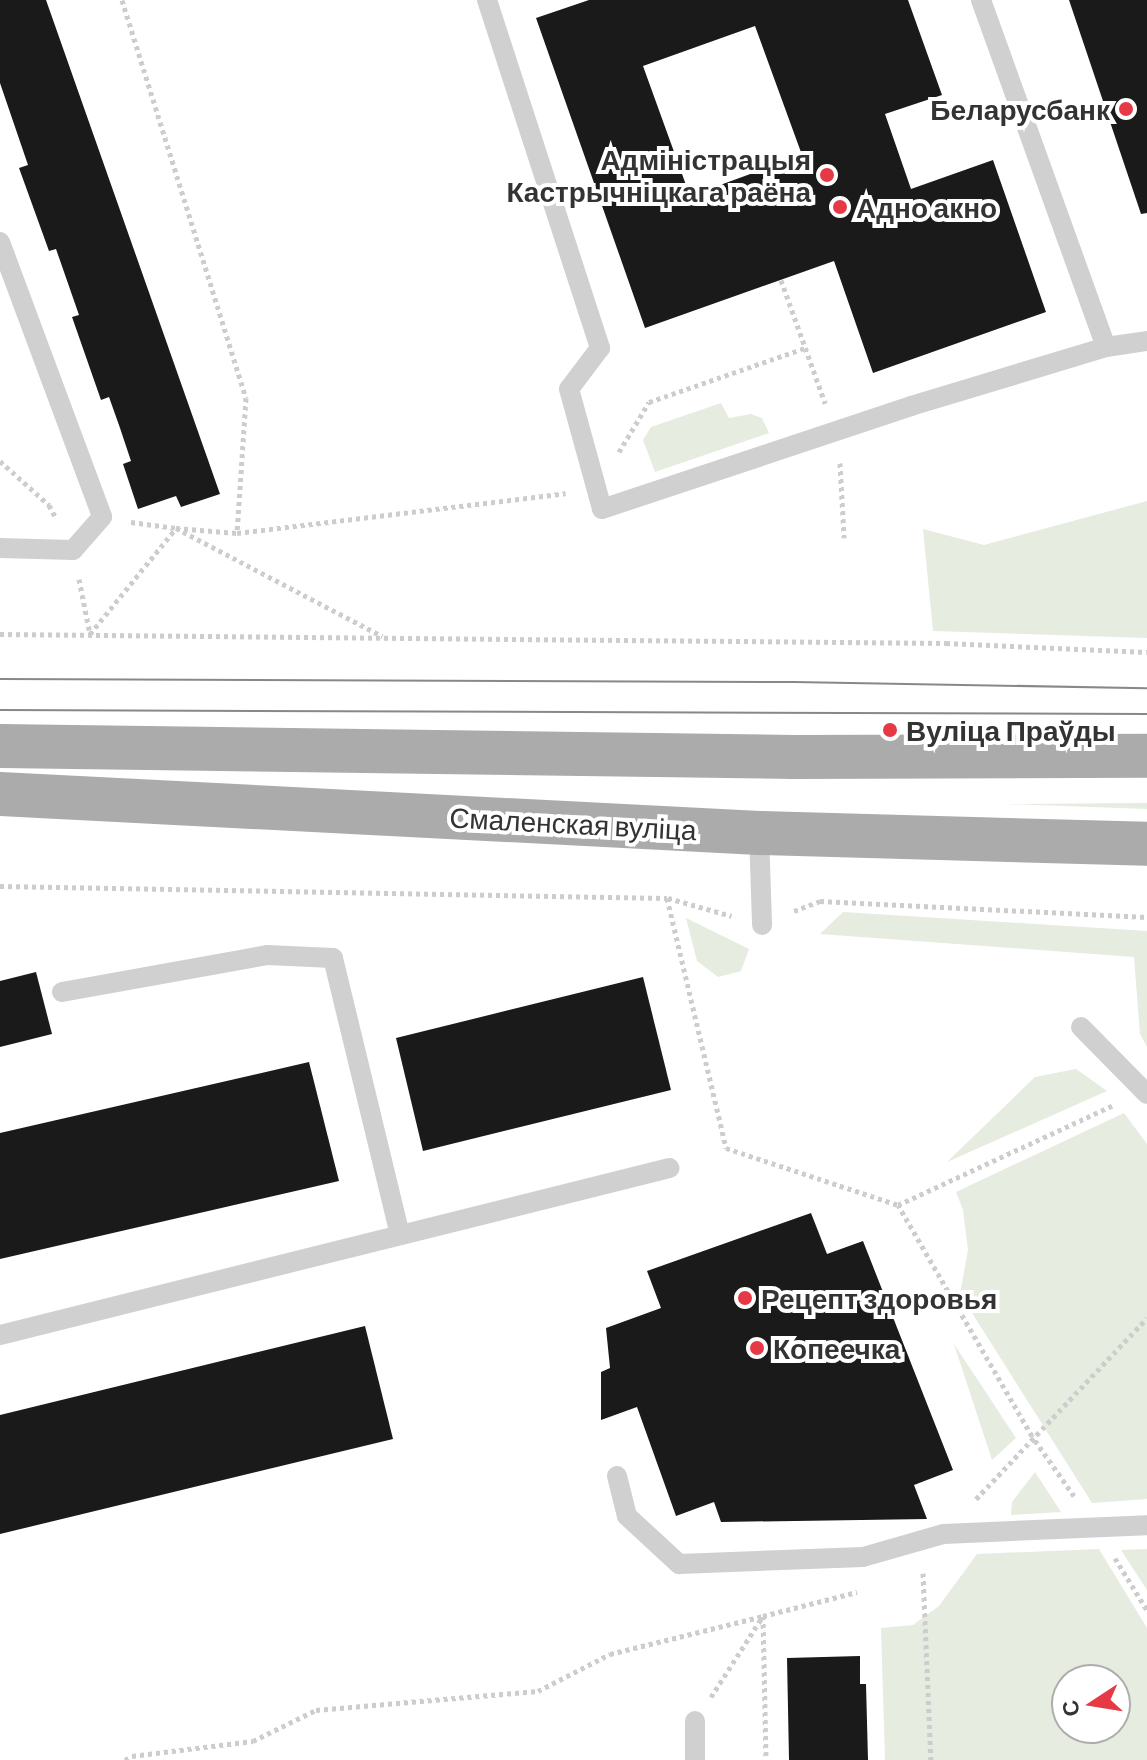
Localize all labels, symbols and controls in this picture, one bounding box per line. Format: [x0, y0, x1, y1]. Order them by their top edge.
place label: Беларусбанк [930, 92, 1110, 126]
marker: Беларусбанк [1117, 100, 1135, 118]
place label: Адміністрацыя Кастрычніцкага раёна [506, 142, 811, 208]
marker: Адміністрацыя Кастрычніцкага раёна [818, 166, 836, 184]
place label: Адно акно [856, 190, 997, 224]
marker: Адно акно [831, 198, 849, 216]
place label: Вуліца Праўды [906, 713, 1116, 747]
marker: Вуліца Праўды [881, 721, 899, 739]
street label: Смаленская вуліца [449, 800, 697, 846]
place label: Рецепт здоровья [761, 1281, 997, 1315]
marker: Рецепт здоровья [736, 1289, 754, 1307]
place label: Копеечка [773, 1331, 900, 1365]
marker: Копеечка [748, 1339, 766, 1357]
north arrow [1051, 1664, 1131, 1744]
text: С [1055, 1698, 1084, 1719]

